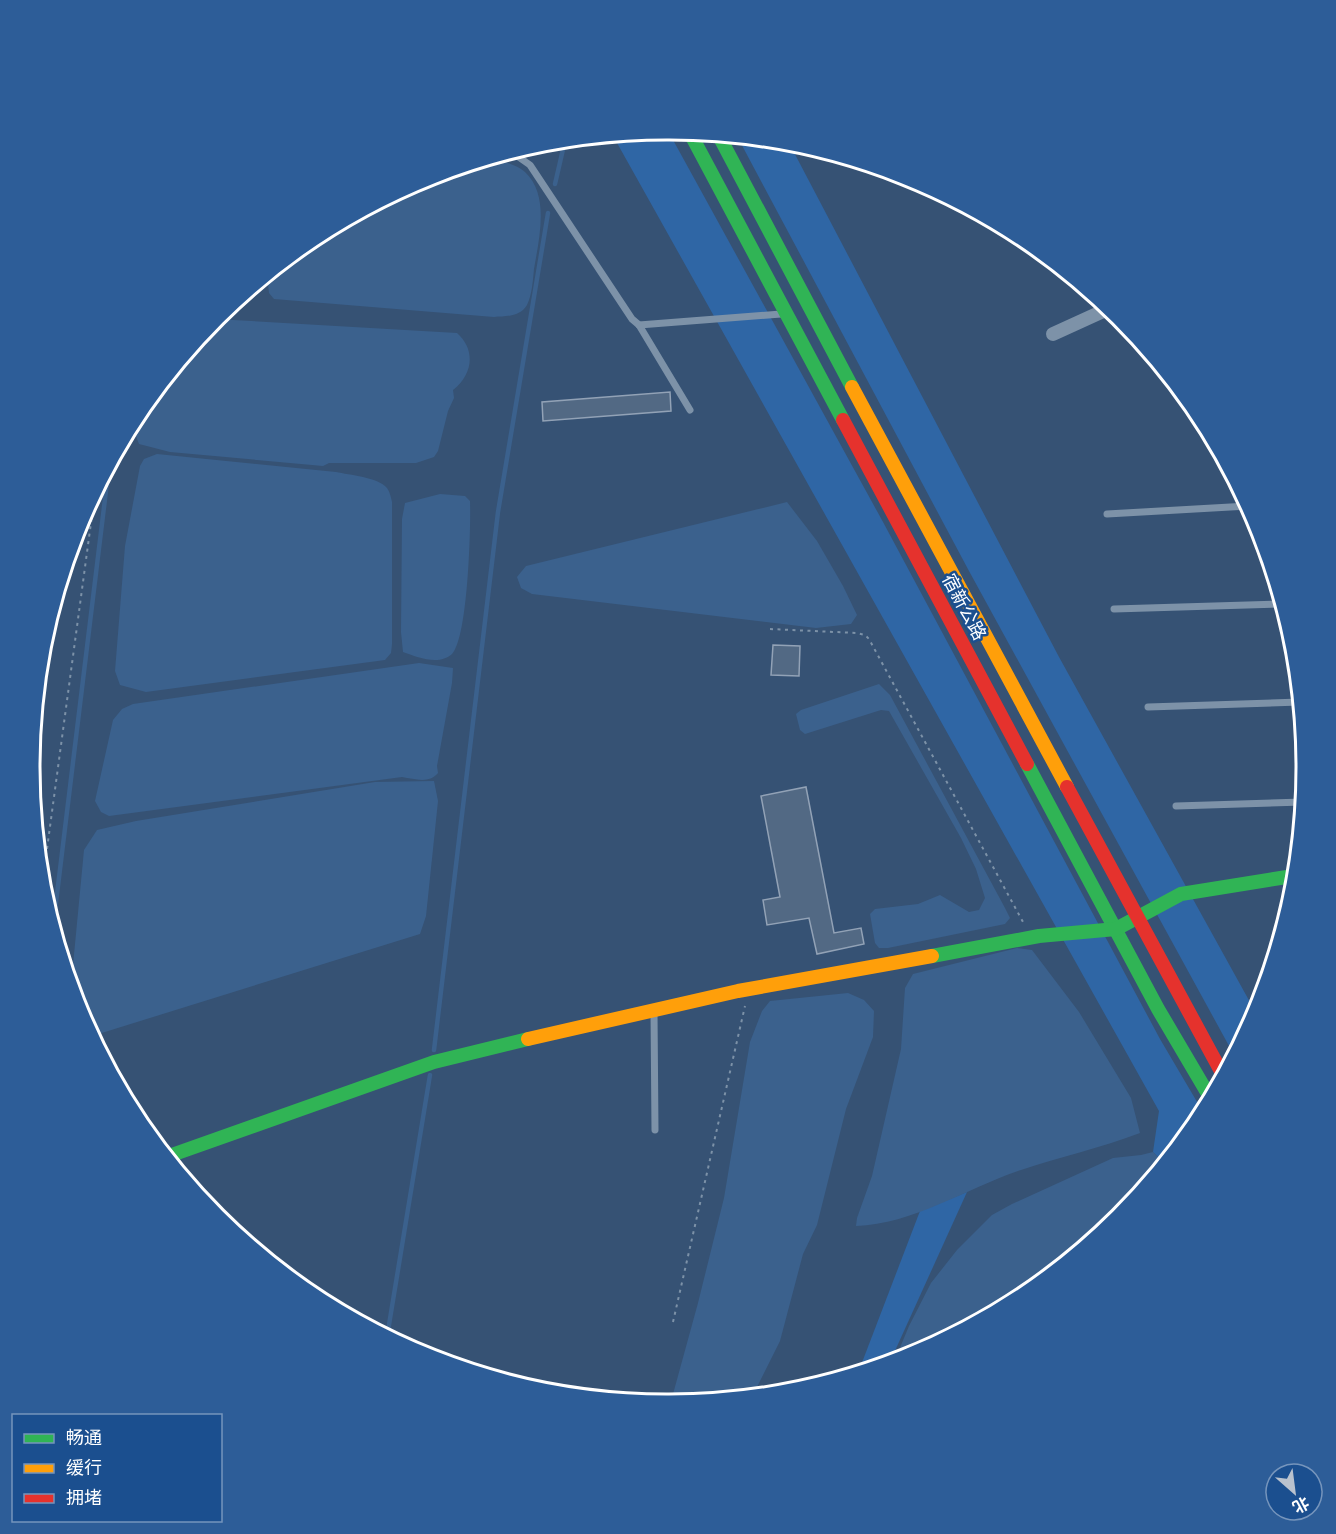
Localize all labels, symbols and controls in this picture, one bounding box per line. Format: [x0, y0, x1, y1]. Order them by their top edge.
street label: 宿新公路 [936, 570, 991, 645]
legend [12, 1414, 222, 1522]
text: 畅通 [66, 1426, 102, 1451]
text: 缓行 [66, 1456, 102, 1481]
north arrow [1264, 1462, 1324, 1522]
text: 拥堵 [66, 1486, 102, 1511]
text: 北 [1288, 1491, 1313, 1518]

